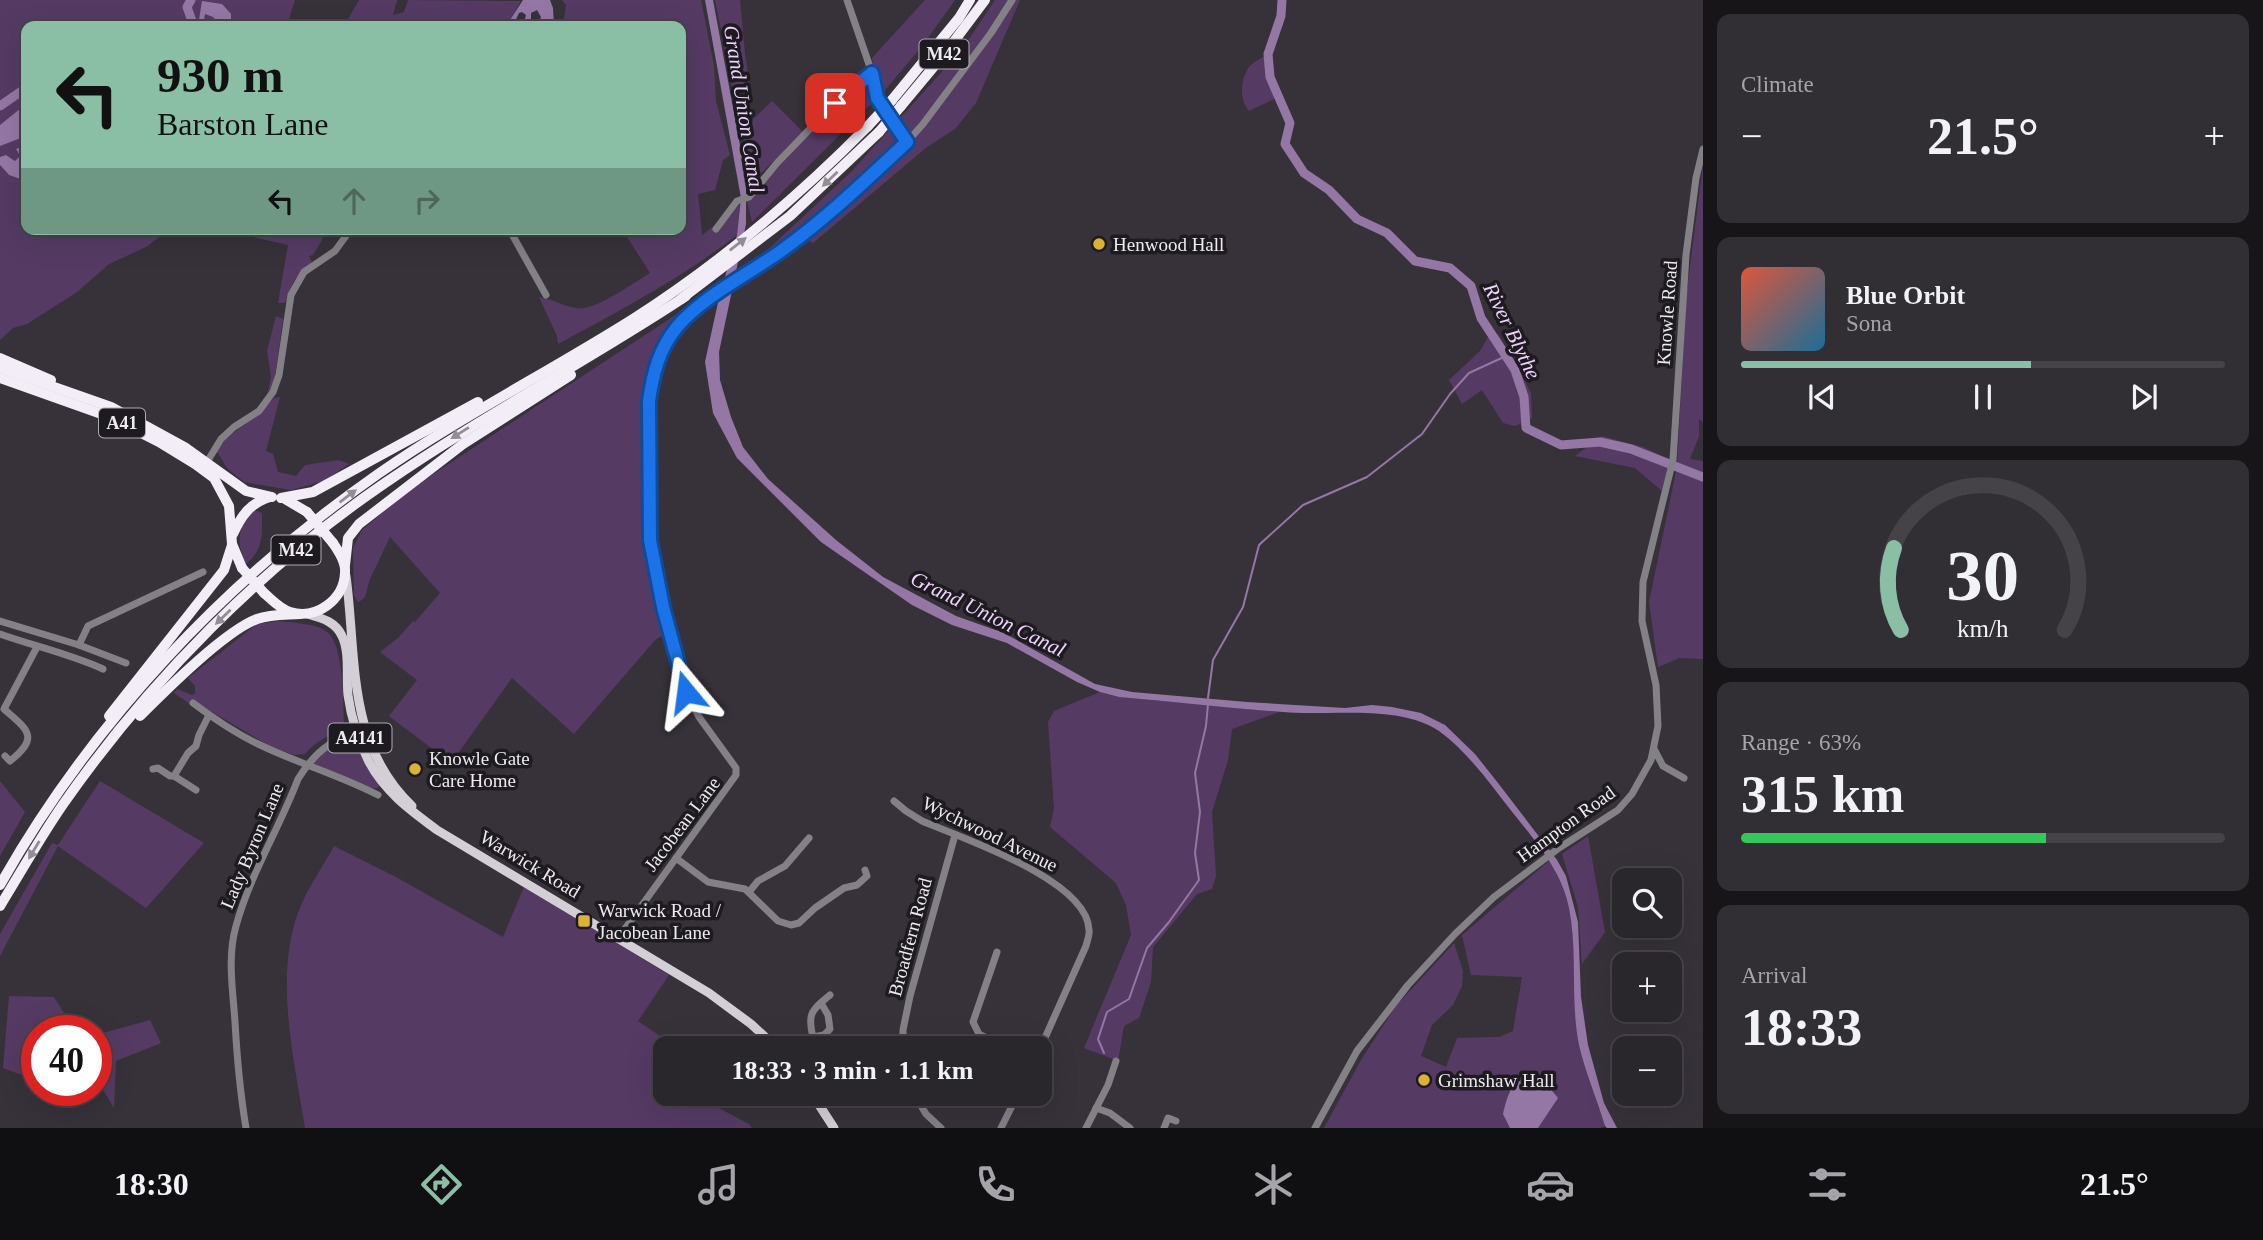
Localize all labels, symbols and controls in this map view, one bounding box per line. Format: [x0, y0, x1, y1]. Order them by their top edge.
water label: Grand Union Canal [719, 24, 769, 195]
road number: M42 [920, 40, 968, 68]
text: 930 m [157, 48, 284, 103]
icon: left [42, 49, 133, 140]
text: Climate [1741, 72, 1814, 97]
pin [805, 73, 865, 133]
icon: arrive [816, 84, 854, 122]
text: Barston Lane [157, 106, 329, 142]
text: 21.5° [1927, 108, 2039, 165]
text: − [1741, 115, 1762, 157]
text: + [2204, 115, 2225, 157]
one-way arrow [822, 171, 839, 187]
icon: left [262, 182, 300, 220]
icon: ahead [335, 182, 373, 220]
icon: right [408, 182, 446, 220]
place label: Henwood Hall [1113, 234, 1224, 255]
one-way arrow [728, 236, 746, 251]
marker: Henwood Hall [1091, 236, 1107, 252]
street label: Knowle Road [1653, 259, 1681, 366]
water label: River Blythe [1478, 278, 1546, 383]
text: Blue Orbit [1846, 281, 1965, 310]
text: Sona [1846, 311, 1892, 336]
icon: previous [1803, 378, 1841, 416]
icon: pause [1964, 378, 2002, 416]
icon: next [2125, 378, 2163, 416]
road number: A41 [99, 408, 145, 438]
one-way arrow [451, 427, 470, 440]
one-way arrow [339, 488, 357, 503]
text: 30 [1947, 535, 2019, 616]
road number: M42 [272, 536, 320, 564]
water label: Grand Union Canal [907, 566, 1069, 662]
one-way arrow [215, 609, 231, 625]
text: km/h [1957, 615, 2009, 642]
position arrow [649, 655, 723, 729]
road number: A4141 [328, 724, 392, 752]
text: Range · 63% [1741, 730, 1861, 755]
place label: Knowle Gate Care Home [429, 748, 530, 791]
marker: Knowle Gate Care Home [407, 761, 423, 777]
text: 315 km [1741, 766, 1904, 823]
street label: Jacobean Lane [640, 773, 724, 875]
street label: Lady Byron Lane [216, 780, 288, 912]
street label: Hampton Road [1513, 781, 1619, 866]
street label: Wychwood Avenue [919, 792, 1061, 876]
street label: Warwick Road [476, 826, 584, 902]
one-way arrow [28, 841, 40, 860]
map controls [1612, 868, 1682, 1106]
button: search [1612, 868, 1682, 938]
street label: Broadfern Road [884, 875, 936, 999]
place label: Warwick Road / Jacobean Lane [598, 900, 722, 943]
marker: Warwick Road / Jacobean Lane [576, 913, 592, 929]
button: + [1612, 952, 1682, 1022]
text: Arrival [1741, 963, 1807, 988]
text: 18:33 [1741, 999, 1862, 1056]
speed limit sign: 40 [21, 1015, 112, 1106]
button: − [1612, 1036, 1682, 1106]
text: 18:33 · 3 min · 1.1 km [732, 1056, 973, 1085]
place label: Grimshaw Hall [1438, 1070, 1555, 1091]
marker: Grimshaw Hall [1416, 1072, 1432, 1088]
icon: directions [417, 1160, 466, 1209]
icon: music [694, 1160, 743, 1209]
icon: phone [971, 1160, 1020, 1209]
icon: climate [1249, 1160, 1298, 1209]
icon: car [1526, 1160, 1575, 1209]
icon: filters [1803, 1160, 1852, 1209]
text: 18:30 [114, 1166, 189, 1202]
text: 21.5° [2080, 1166, 2149, 1202]

